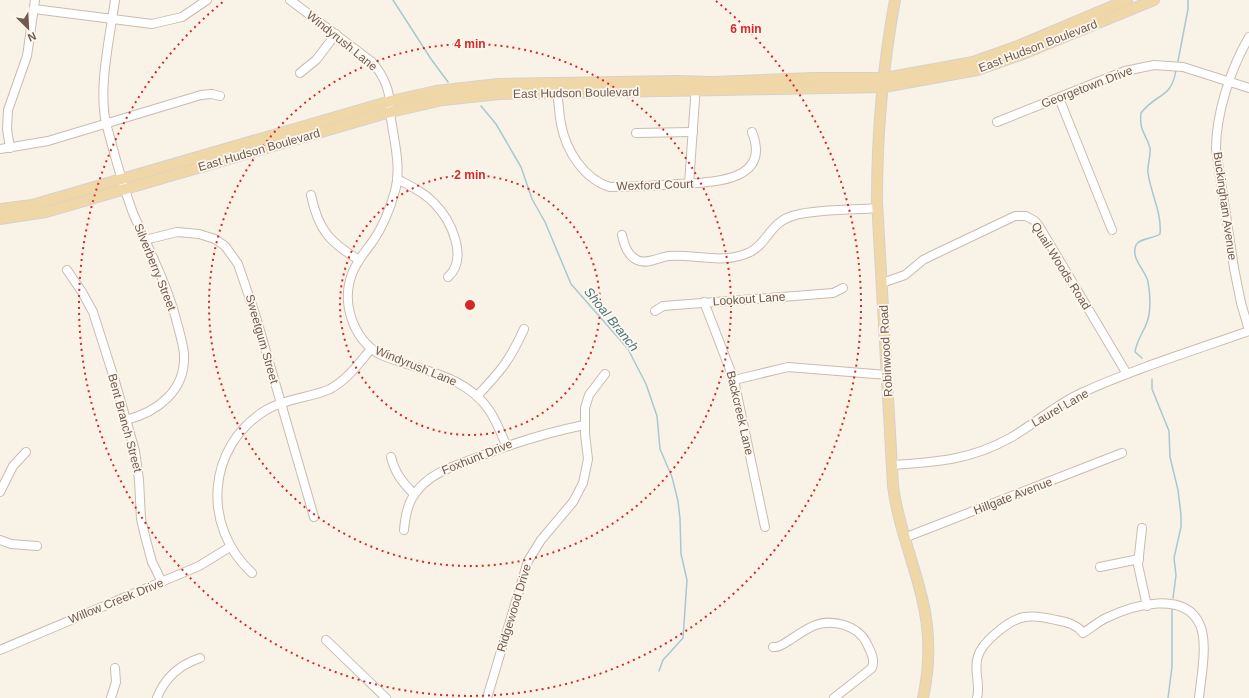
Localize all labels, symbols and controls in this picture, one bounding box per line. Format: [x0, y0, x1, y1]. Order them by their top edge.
north arrow [8, 8, 48, 48]
street label: Windyrush Lane [304, 8, 380, 74]
street label: East Hudson Boulevard [977, 17, 1099, 75]
text: 6 min [730, 22, 762, 36]
text: N [26, 30, 38, 44]
text: 4 min [454, 37, 486, 51]
street label: Georgetown Drive [1039, 63, 1135, 111]
street label: East Hudson Boulevard [513, 85, 639, 101]
street label: East Hudson Boulevard [196, 126, 322, 174]
street label: Buckingham Avenue [1210, 151, 1240, 261]
text: 2 min [454, 168, 486, 182]
street label: Wexford Court [616, 177, 694, 193]
street label: Quail Woods Road [1028, 220, 1094, 312]
street label: Silverberry Street [131, 221, 179, 313]
water label: Shoal Branch [581, 284, 642, 354]
street label: Lookout Lane [712, 289, 786, 309]
street label: Sweetgum Street [243, 293, 282, 386]
centre of rings [463, 298, 477, 312]
street label: Robinwood Road [877, 305, 895, 397]
street label: Windyrush Lane [373, 343, 459, 389]
street label: Backcreek Lane [723, 369, 757, 457]
street label: Bent Branch Street [105, 372, 145, 474]
street label: Laurel Lane [1029, 386, 1091, 430]
street label: Foxhunt Drive [440, 436, 515, 477]
street label: Hillgate Avenue [972, 474, 1055, 517]
street label: Ridgewood Drive [494, 562, 534, 654]
street label: Willow Creek Drive [66, 575, 166, 626]

